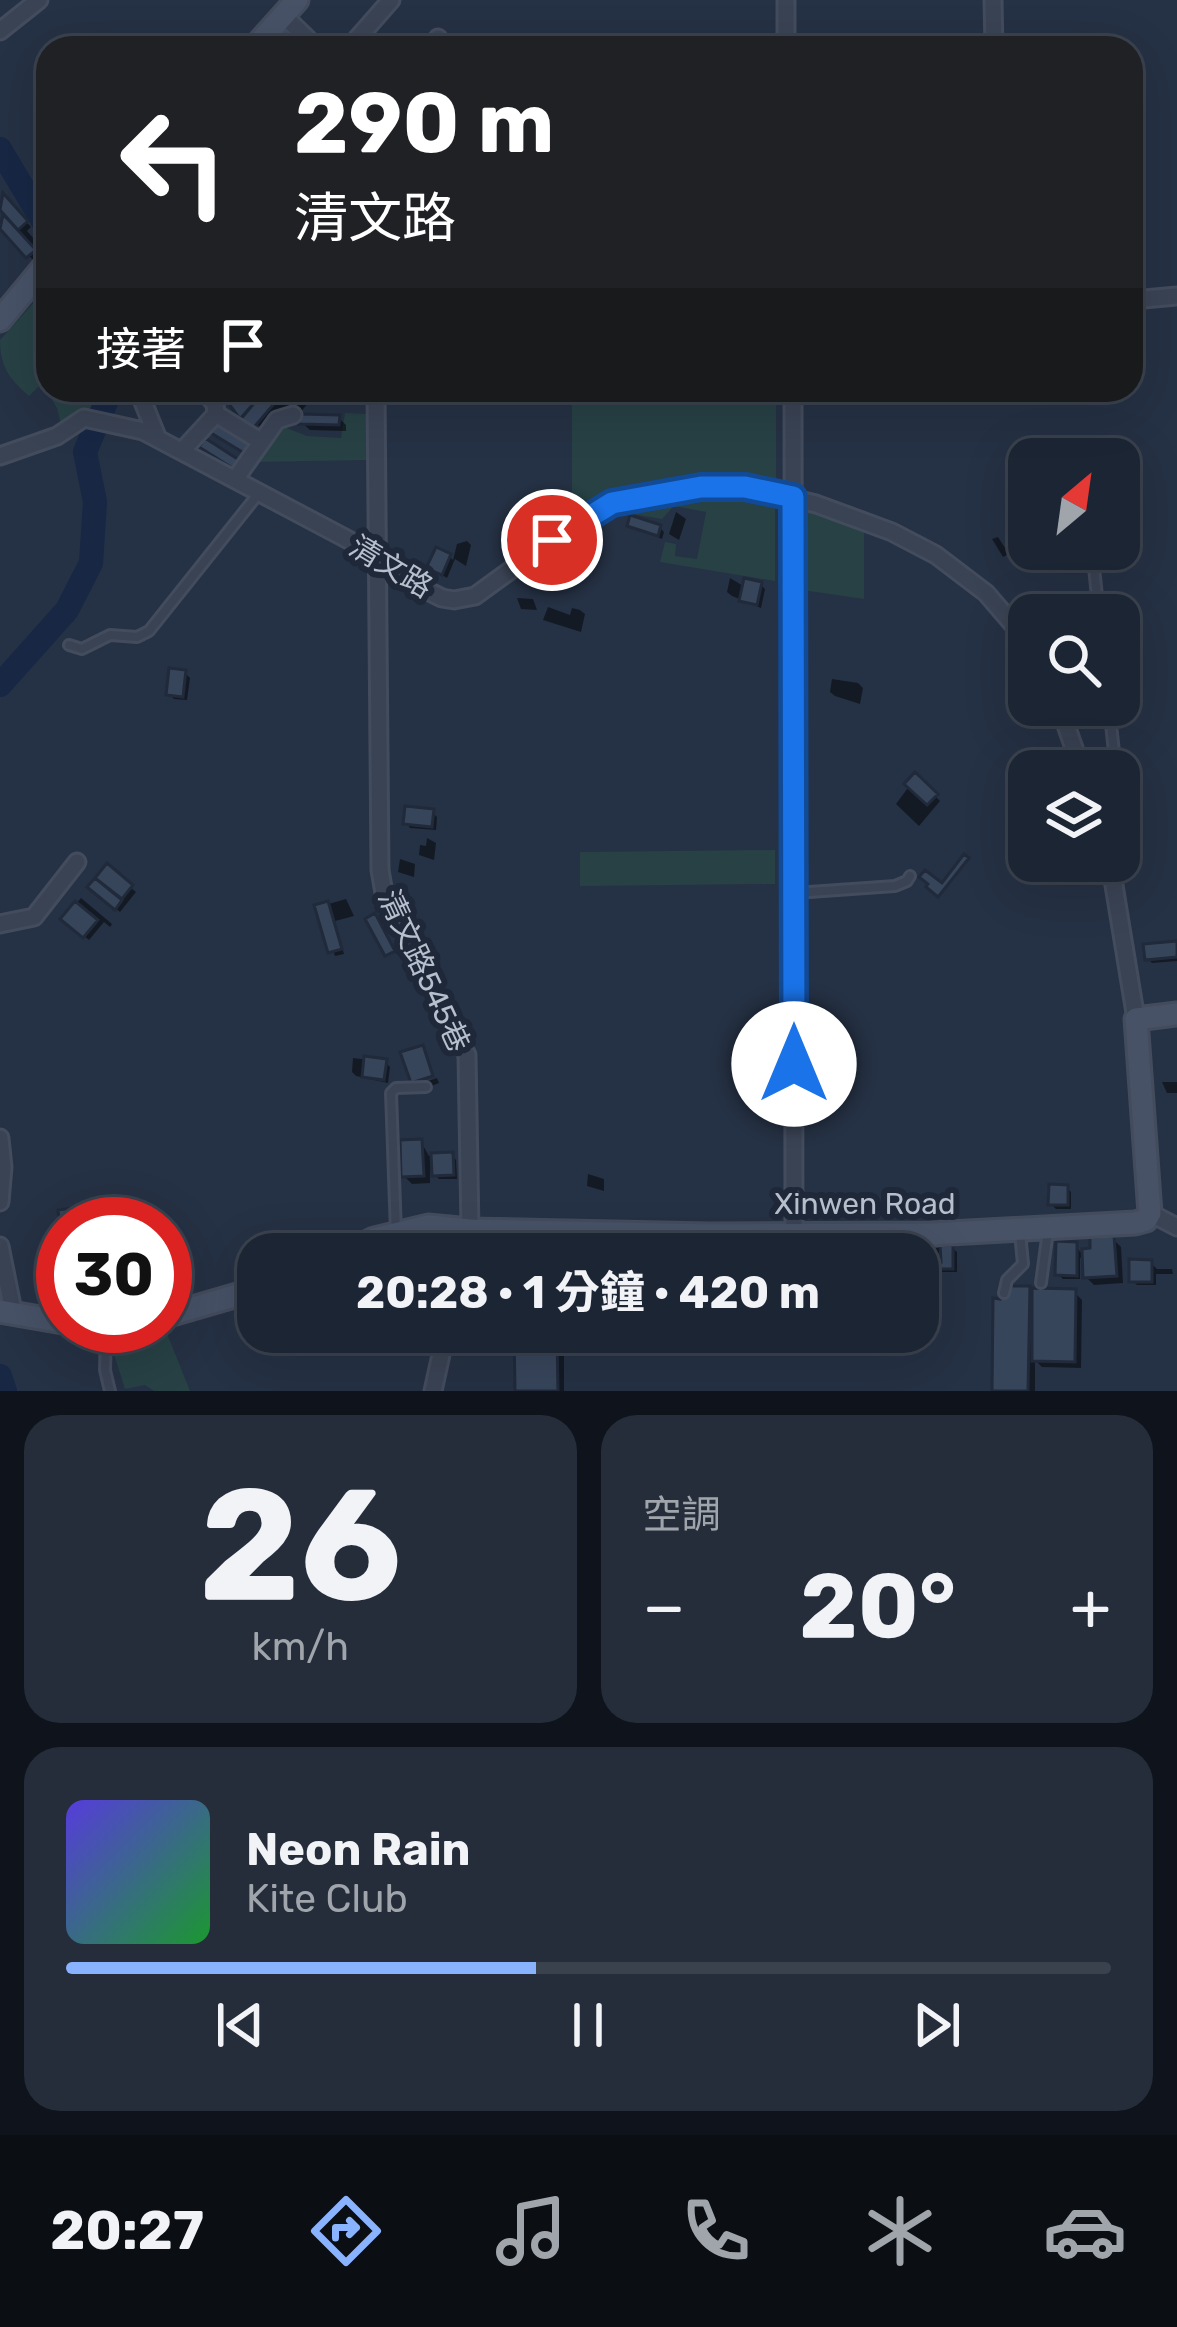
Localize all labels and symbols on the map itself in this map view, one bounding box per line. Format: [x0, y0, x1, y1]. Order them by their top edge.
north arrow [1008, 438, 1140, 570]
pin [501, 489, 603, 591]
street label: 清文路 [343, 528, 439, 606]
street label: 清文路545巷 [371, 884, 477, 1058]
position arrow [731, 1001, 857, 1127]
street label: Xinwen Road [774, 1186, 956, 1222]
speed limit sign: 30 [36, 1197, 192, 1353]

